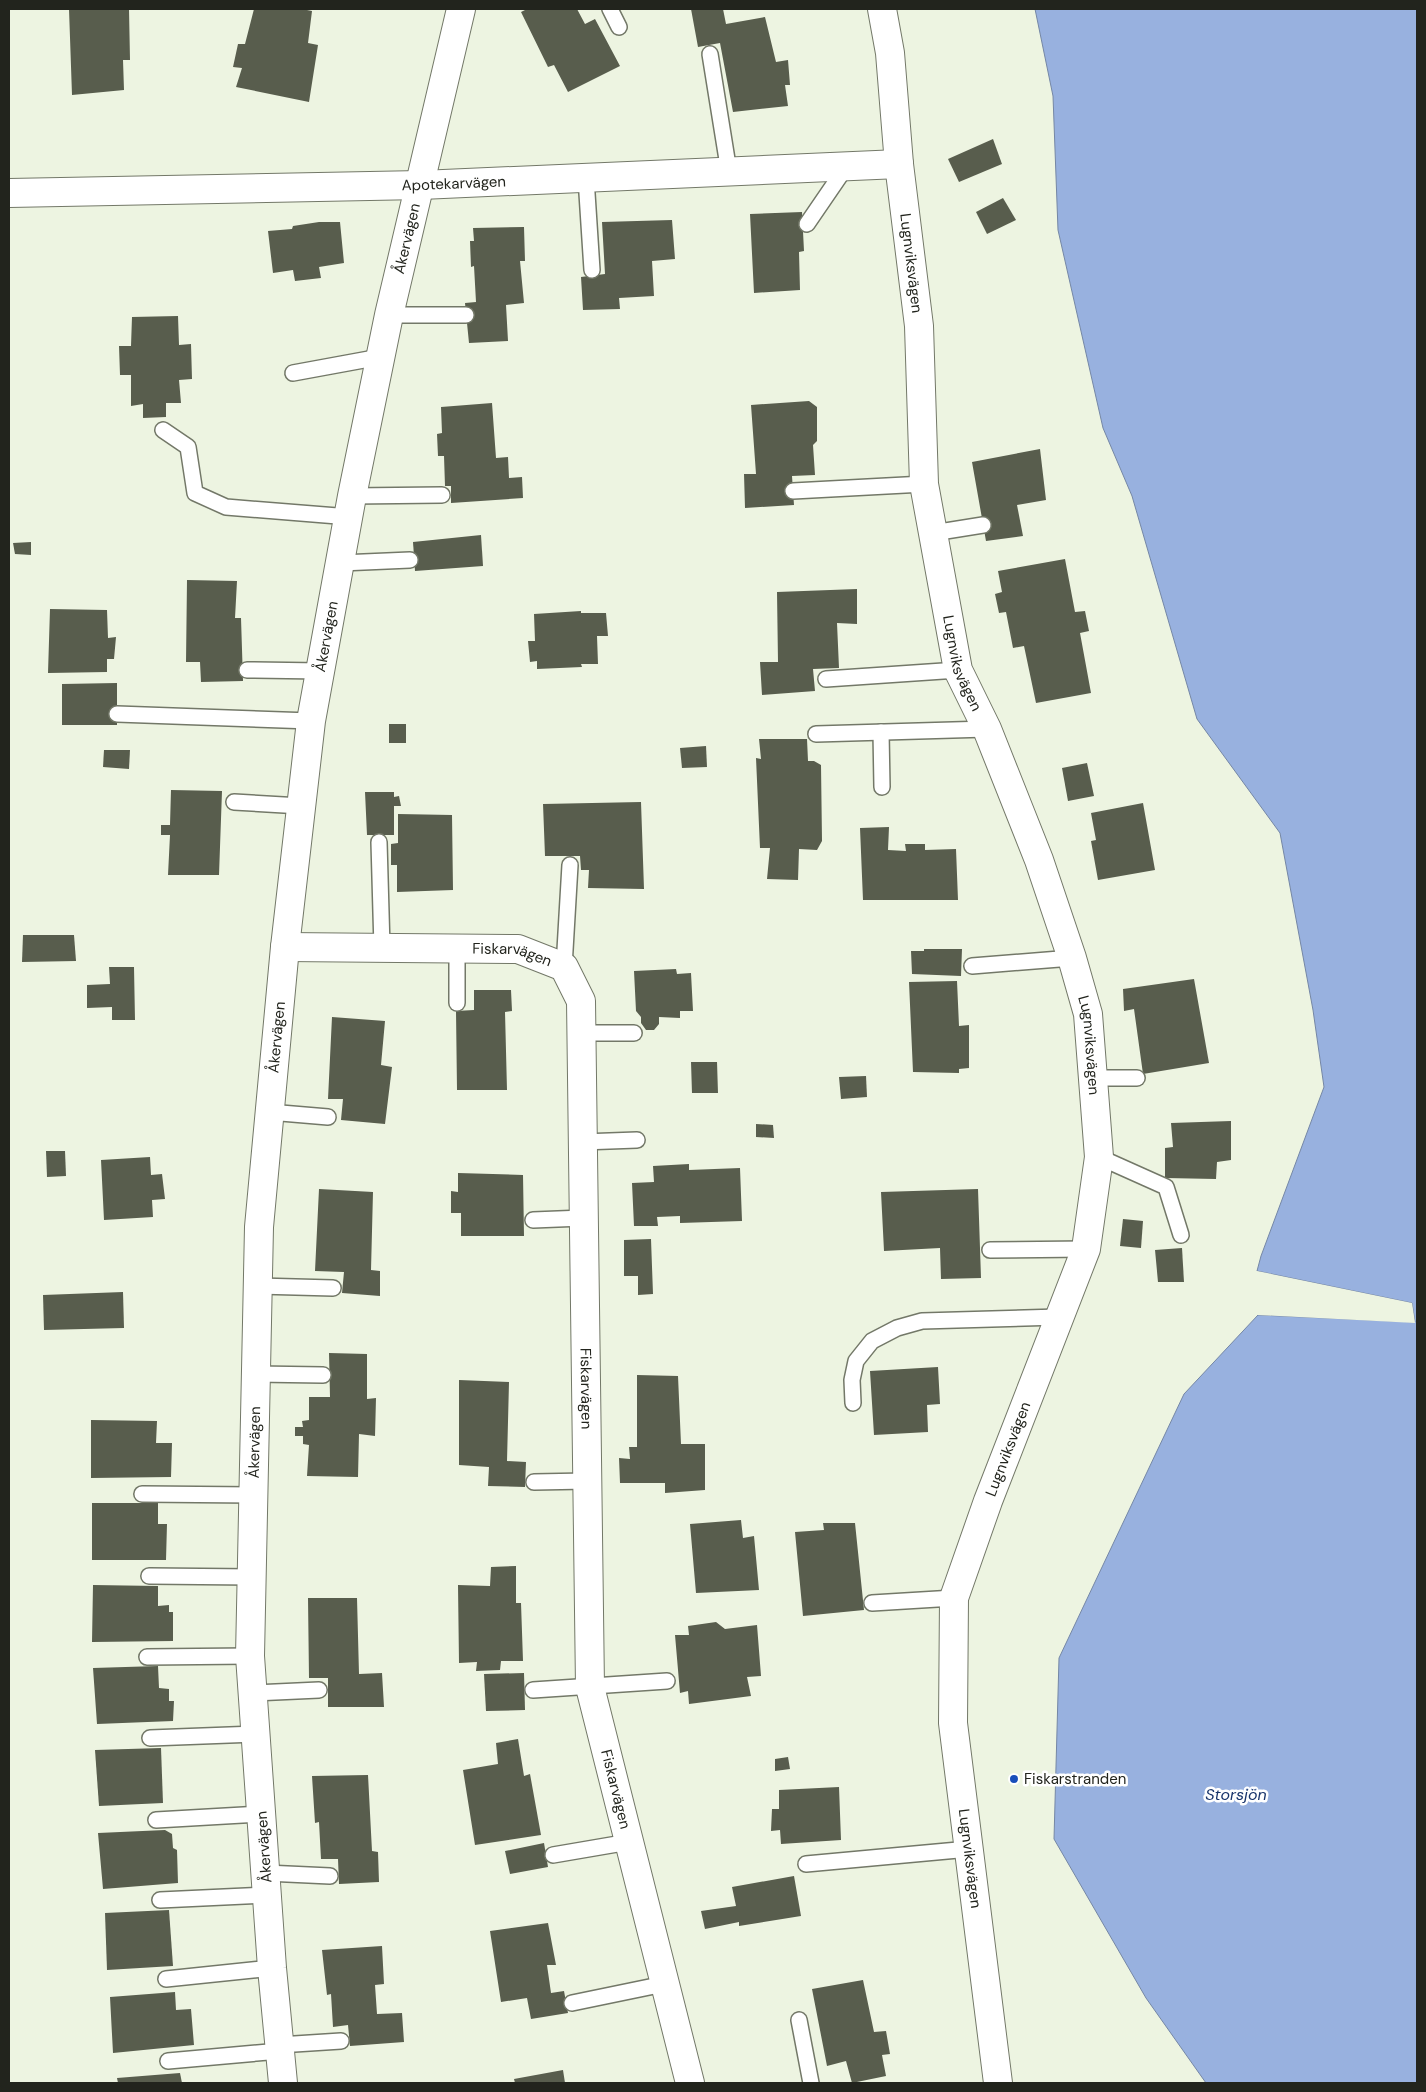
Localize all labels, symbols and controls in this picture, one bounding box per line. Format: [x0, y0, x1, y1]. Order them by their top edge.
street label: Apotekarvägen [402, 171, 506, 195]
street label: Åkervägen [389, 201, 425, 276]
street label: Lugnviksvägen [895, 212, 927, 314]
street label: Åkervägen [310, 599, 343, 674]
street label: Lugnviksvägen [938, 614, 987, 714]
street label: Fiskarvägen [472, 939, 555, 971]
street label: Lugnviksvägen [1073, 993, 1104, 1096]
street label: Åkervägen [263, 1000, 290, 1074]
street label: Fiskarvägen [576, 1348, 597, 1429]
street label: Lugnviksvägen [981, 1399, 1035, 1499]
street label: Åkervägen [244, 1406, 265, 1479]
street label: Fiskarvägen [596, 1747, 635, 1831]
place label: Fiskarstranden [1024, 1769, 1126, 1789]
marker: Fiskarstranden [1008, 1773, 1020, 1785]
water label: Storsjön [1205, 1784, 1267, 1805]
street label: Lugnviksvägen [954, 1808, 986, 1910]
street label: Åkervägen [252, 1810, 276, 1884]

